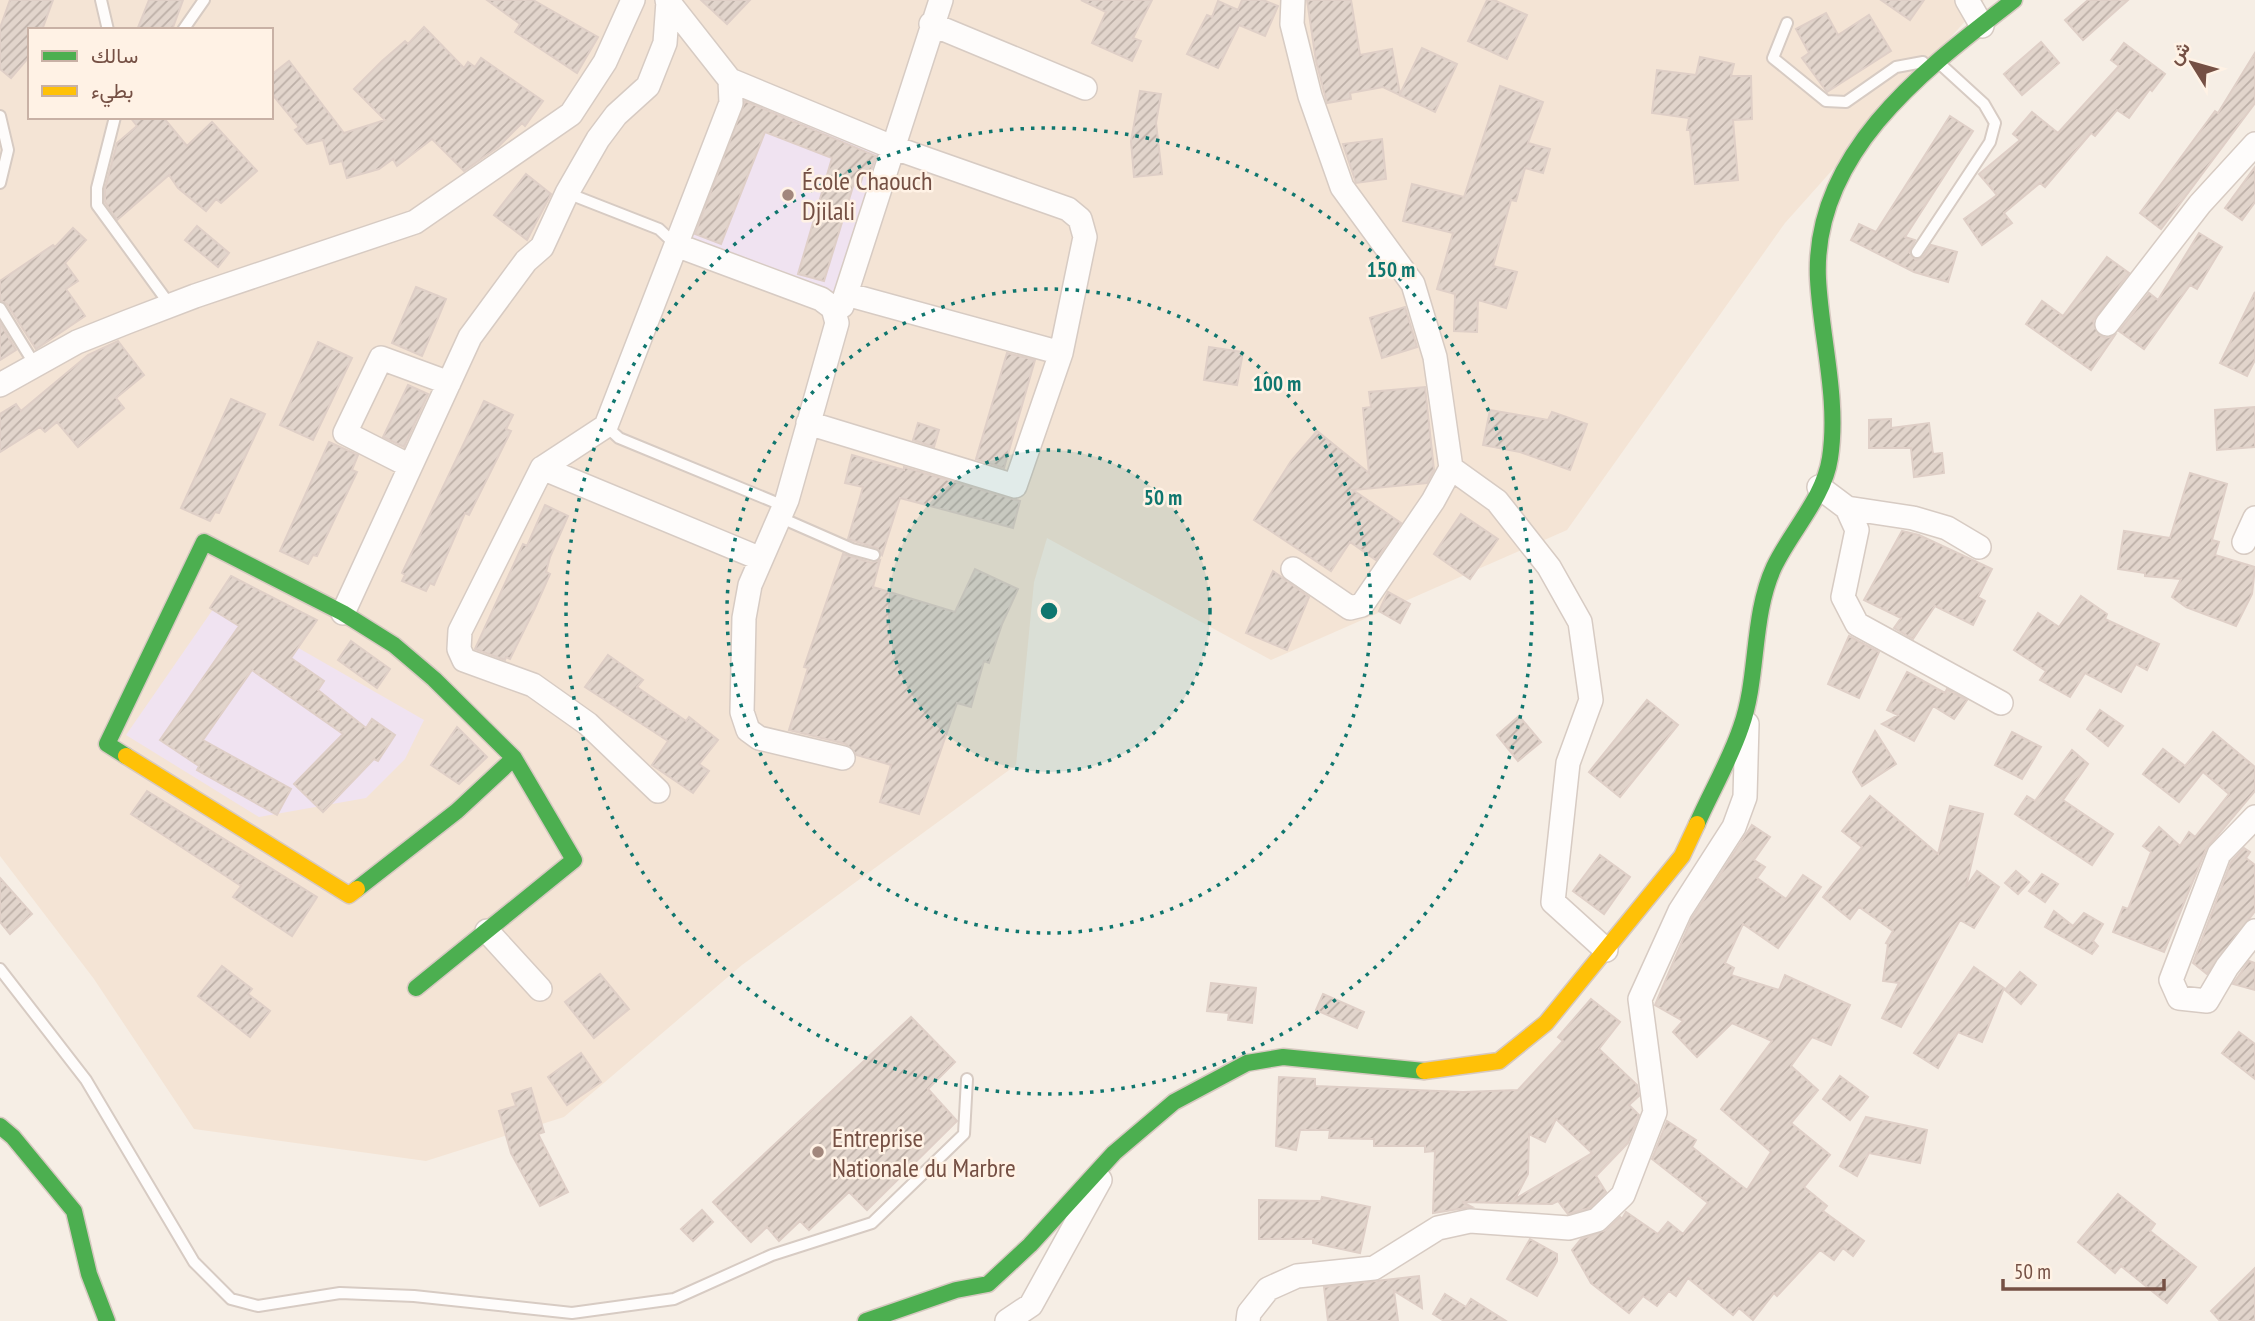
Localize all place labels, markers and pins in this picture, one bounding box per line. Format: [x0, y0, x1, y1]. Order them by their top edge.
place label: École Chaouch Djilali [802, 164, 932, 227]
marker: École Chaouch Djilali [780, 187, 796, 203]
centre of rings [1037, 599, 1061, 623]
place label: Entreprise Nationale du Marbre [832, 1121, 1016, 1184]
marker: Entreprise Nationale du Marbre [810, 1144, 826, 1160]

